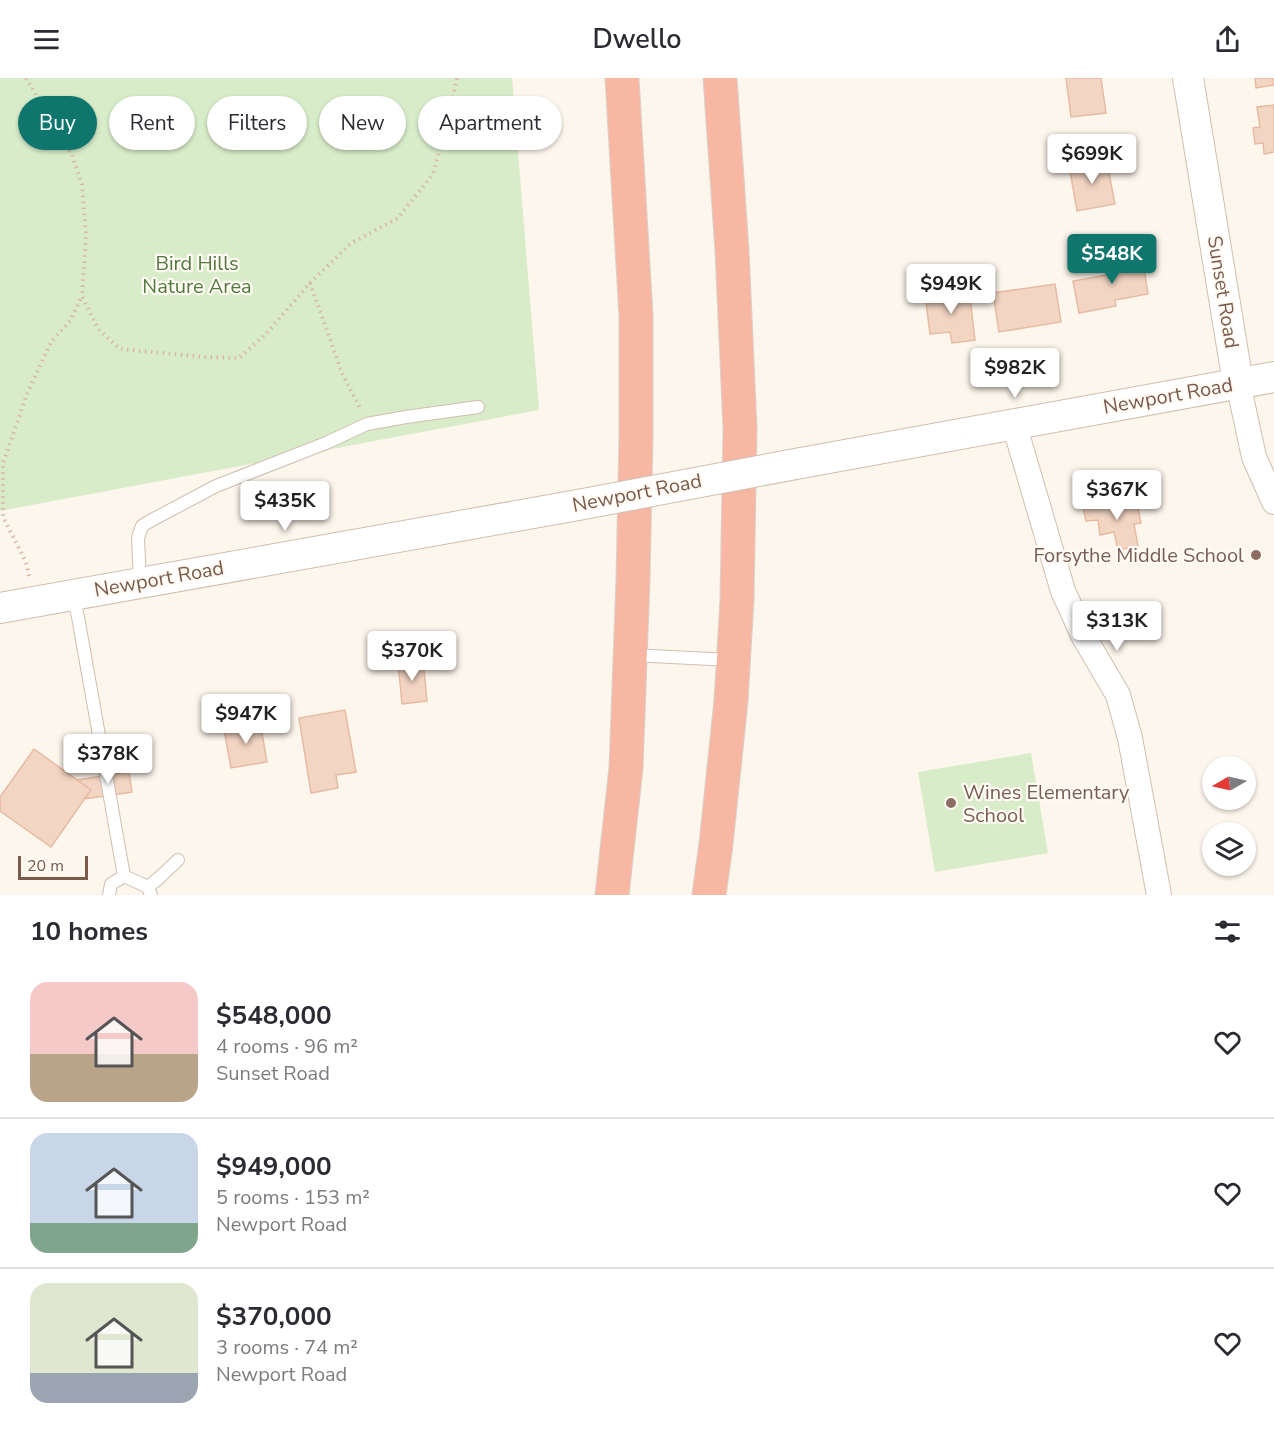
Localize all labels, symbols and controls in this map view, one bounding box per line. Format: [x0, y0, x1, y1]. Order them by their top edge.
text: Dwello [592, 21, 682, 58]
icon: menu [30, 23, 63, 56]
icon: share [1211, 23, 1244, 56]
chip: Buy [18, 96, 97, 150]
chip: Rent [109, 96, 195, 150]
chip: Filters [207, 96, 307, 150]
chip: New [319, 96, 406, 150]
chip: Apartment [418, 96, 562, 150]
pin: $699K [1050, 134, 1134, 185]
text: $699K [1061, 140, 1123, 167]
pin: $548K [1070, 234, 1154, 285]
street label: Sunset Road [1201, 234, 1245, 350]
text: $548K [1081, 240, 1143, 267]
park label: Bird Hills Nature Area [142, 250, 252, 300]
pin: $949K [909, 264, 993, 315]
text: $949K [920, 270, 982, 297]
pin: $982K [973, 348, 1057, 399]
text: $982K [984, 354, 1046, 381]
street label: Newport Road [1101, 371, 1235, 421]
street label: Newport Road [570, 467, 704, 519]
pin: $367K [1075, 470, 1159, 521]
text: $367K [1086, 476, 1148, 503]
pin: $435K [243, 481, 327, 532]
text: $435K [254, 487, 316, 514]
place label: Forsythe Middle School [1033, 542, 1244, 569]
marker: Forsythe Middle School [1249, 548, 1263, 562]
street label: Newport Road [92, 554, 226, 604]
pin: $313K [1075, 601, 1159, 652]
text: $313K [1086, 607, 1148, 634]
pin: $370K [370, 631, 454, 682]
text: $370K [381, 637, 443, 664]
pin: $947K [204, 694, 288, 745]
text: $947K [215, 700, 277, 727]
pin: $378K [66, 734, 150, 785]
text: $378K [77, 740, 139, 767]
north arrow [1202, 756, 1256, 810]
map controls [1202, 756, 1256, 876]
place label: Wines Elementary School [963, 779, 1130, 829]
marker: Wines Elementary School [944, 796, 958, 810]
button: layers [1202, 822, 1256, 876]
scale bar [18, 853, 88, 880]
text: 20 m [27, 855, 64, 877]
text: 10 homes [30, 914, 148, 949]
icon: filters [1211, 915, 1244, 948]
text: $548,000 [216, 998, 332, 1033]
icon: home [78, 1006, 150, 1078]
icon: heart [1211, 1026, 1244, 1059]
text: 4 rooms · 96 m² [216, 1033, 358, 1060]
text: Sunset Road [216, 1060, 330, 1087]
text: $949,000 [216, 1149, 332, 1184]
icon: home [78, 1157, 150, 1229]
icon: heart [1211, 1177, 1244, 1210]
text: 5 rooms · 153 m² [216, 1184, 370, 1211]
text: Newport Road [216, 1211, 347, 1238]
text: $370,000 [216, 1299, 332, 1334]
icon: home [78, 1307, 150, 1379]
icon: heart [1211, 1327, 1244, 1360]
text: 3 rooms · 74 m² [216, 1334, 358, 1361]
text: Newport Road [216, 1361, 347, 1388]

